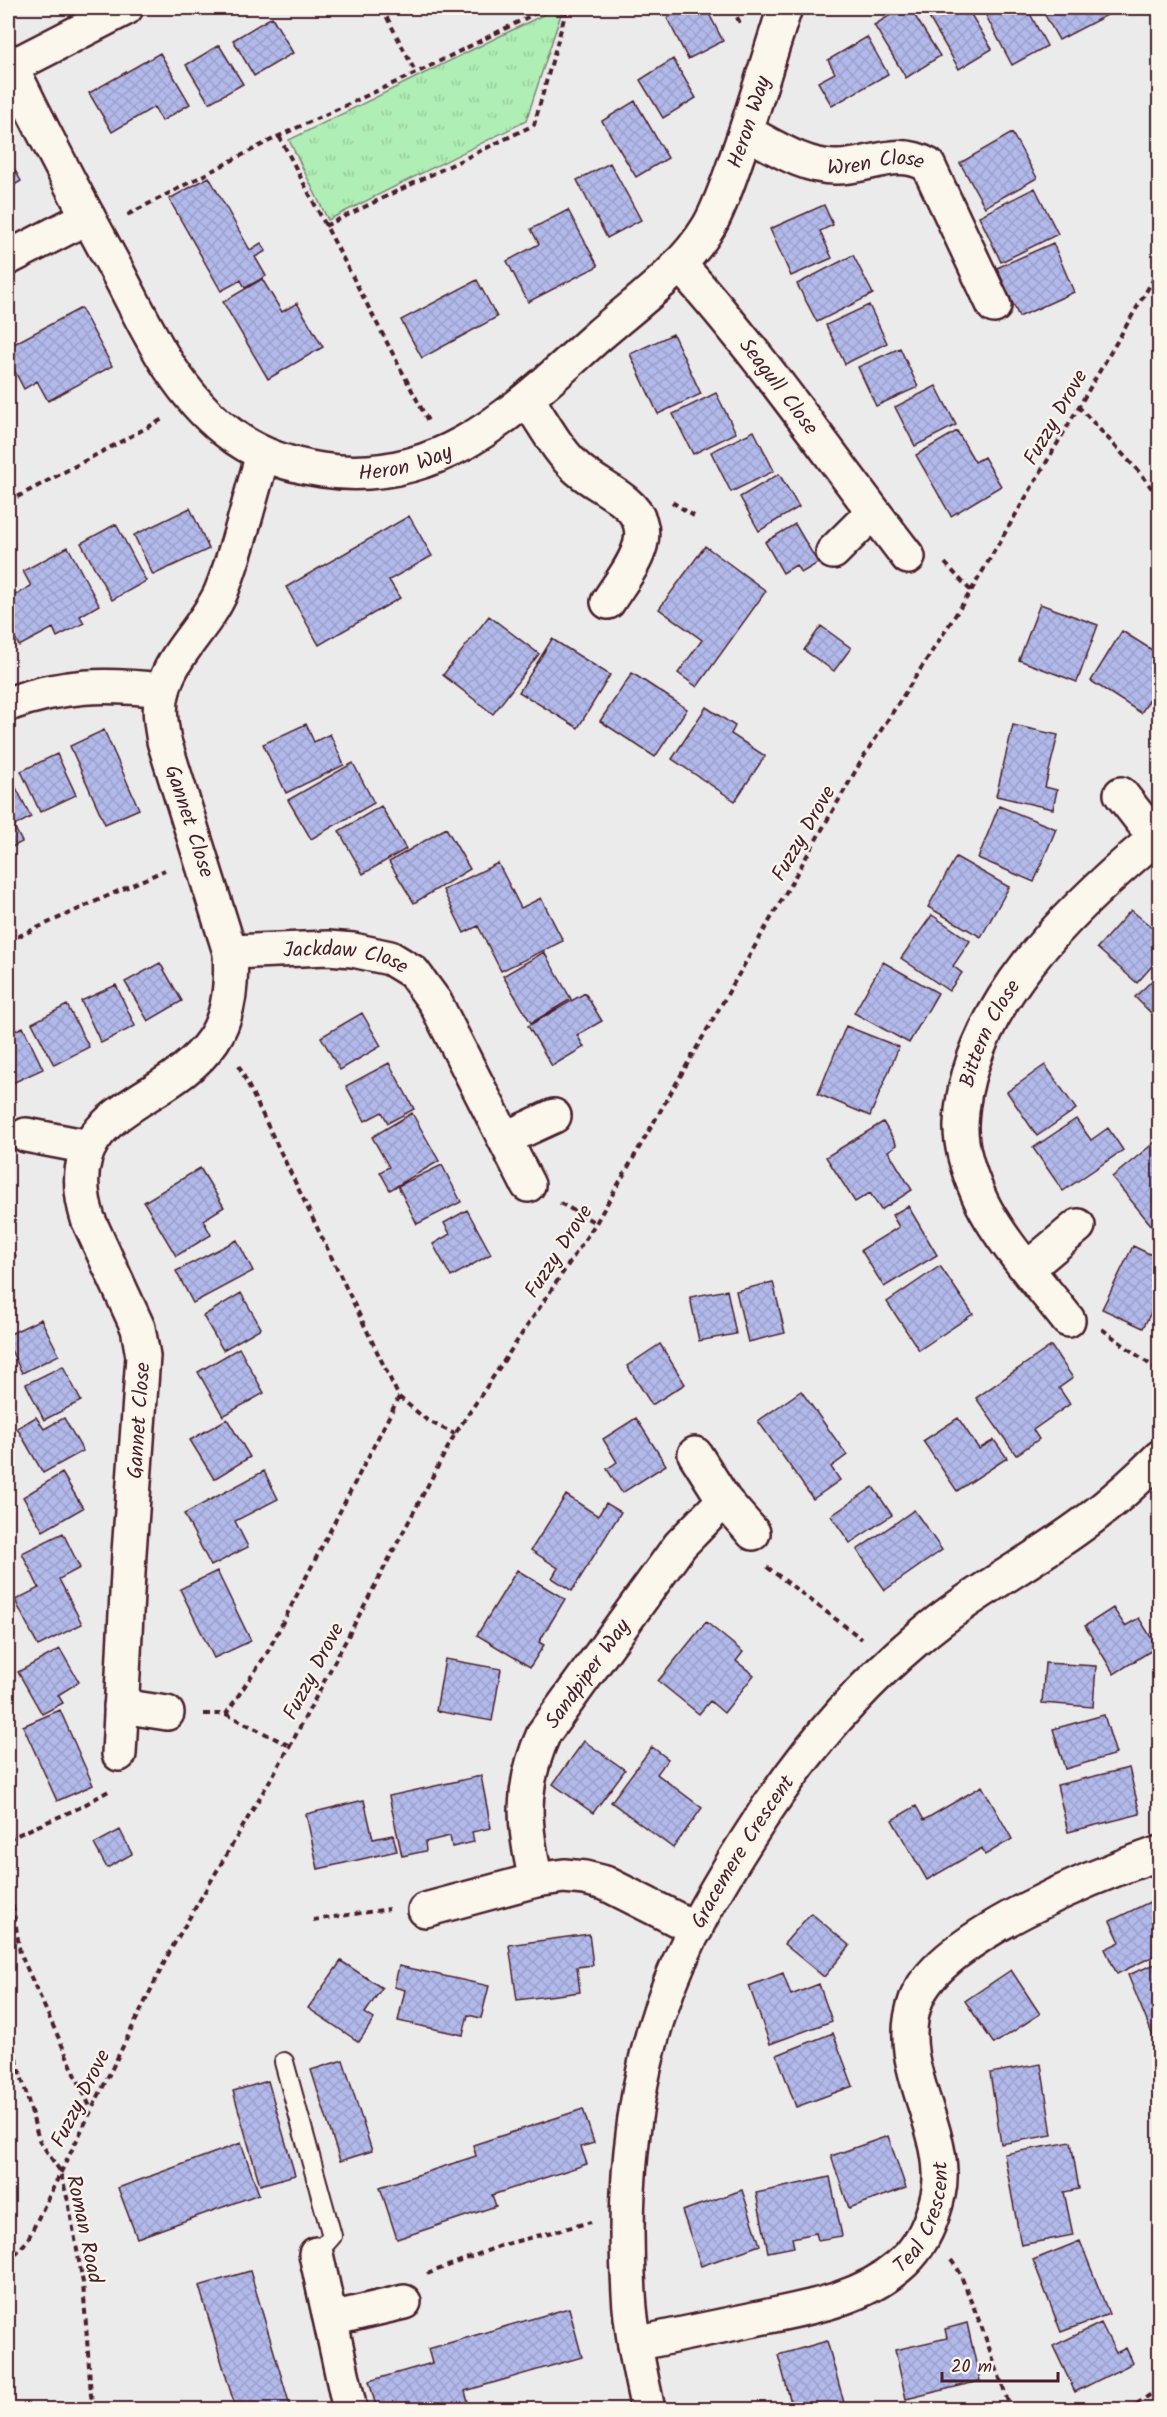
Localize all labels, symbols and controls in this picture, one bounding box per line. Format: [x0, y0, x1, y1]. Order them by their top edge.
street label: Heron Way [719, 72, 780, 173]
street label: Wren Close [827, 142, 930, 185]
street label: Seagull Close [730, 331, 826, 443]
street label: Fuzzy Drove [1015, 363, 1097, 472]
street label: Heron Way [358, 436, 458, 491]
street label: Gannet Close [155, 761, 222, 883]
street label: Fuzzy Drove [763, 779, 845, 888]
street label: Jackdaw Close [283, 933, 415, 984]
street label: Bittern Close [951, 973, 1030, 1091]
street label: Fuzzy Drove [517, 1198, 602, 1305]
street label: Gannet Close [119, 1361, 161, 1480]
street label: Sandpiper Way [537, 1612, 639, 1736]
street label: Fuzzy Drove [275, 1617, 354, 1726]
street label: Gracemere Crescent [683, 1768, 804, 1935]
street label: Fuzzy Drove [43, 2043, 120, 2153]
street label: Teal Crescent [886, 2159, 958, 2282]
street label: Roman Road [56, 2172, 111, 2287]
scale bar [942, 2345, 1058, 2383]
text: 20 m [951, 2353, 992, 2382]

